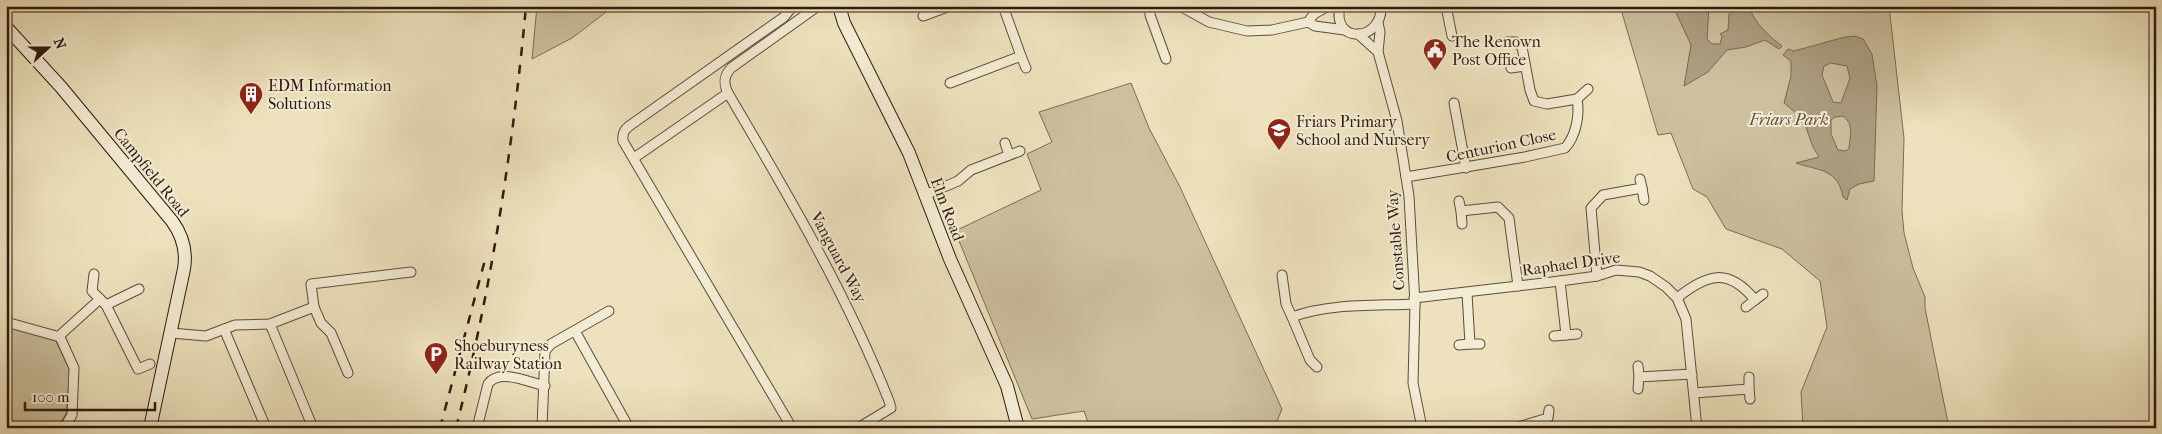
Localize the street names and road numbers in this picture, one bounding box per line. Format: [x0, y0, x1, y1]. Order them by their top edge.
street label: Campfield Road [110, 124, 193, 221]
street label: Centurion Close [1444, 125, 1558, 166]
street label: Elm Road [927, 175, 968, 244]
street label: Constable Way [1382, 188, 1409, 291]
street label: Vanguard Way [806, 208, 871, 306]
street label: Raphael Drive [1521, 247, 1621, 280]

